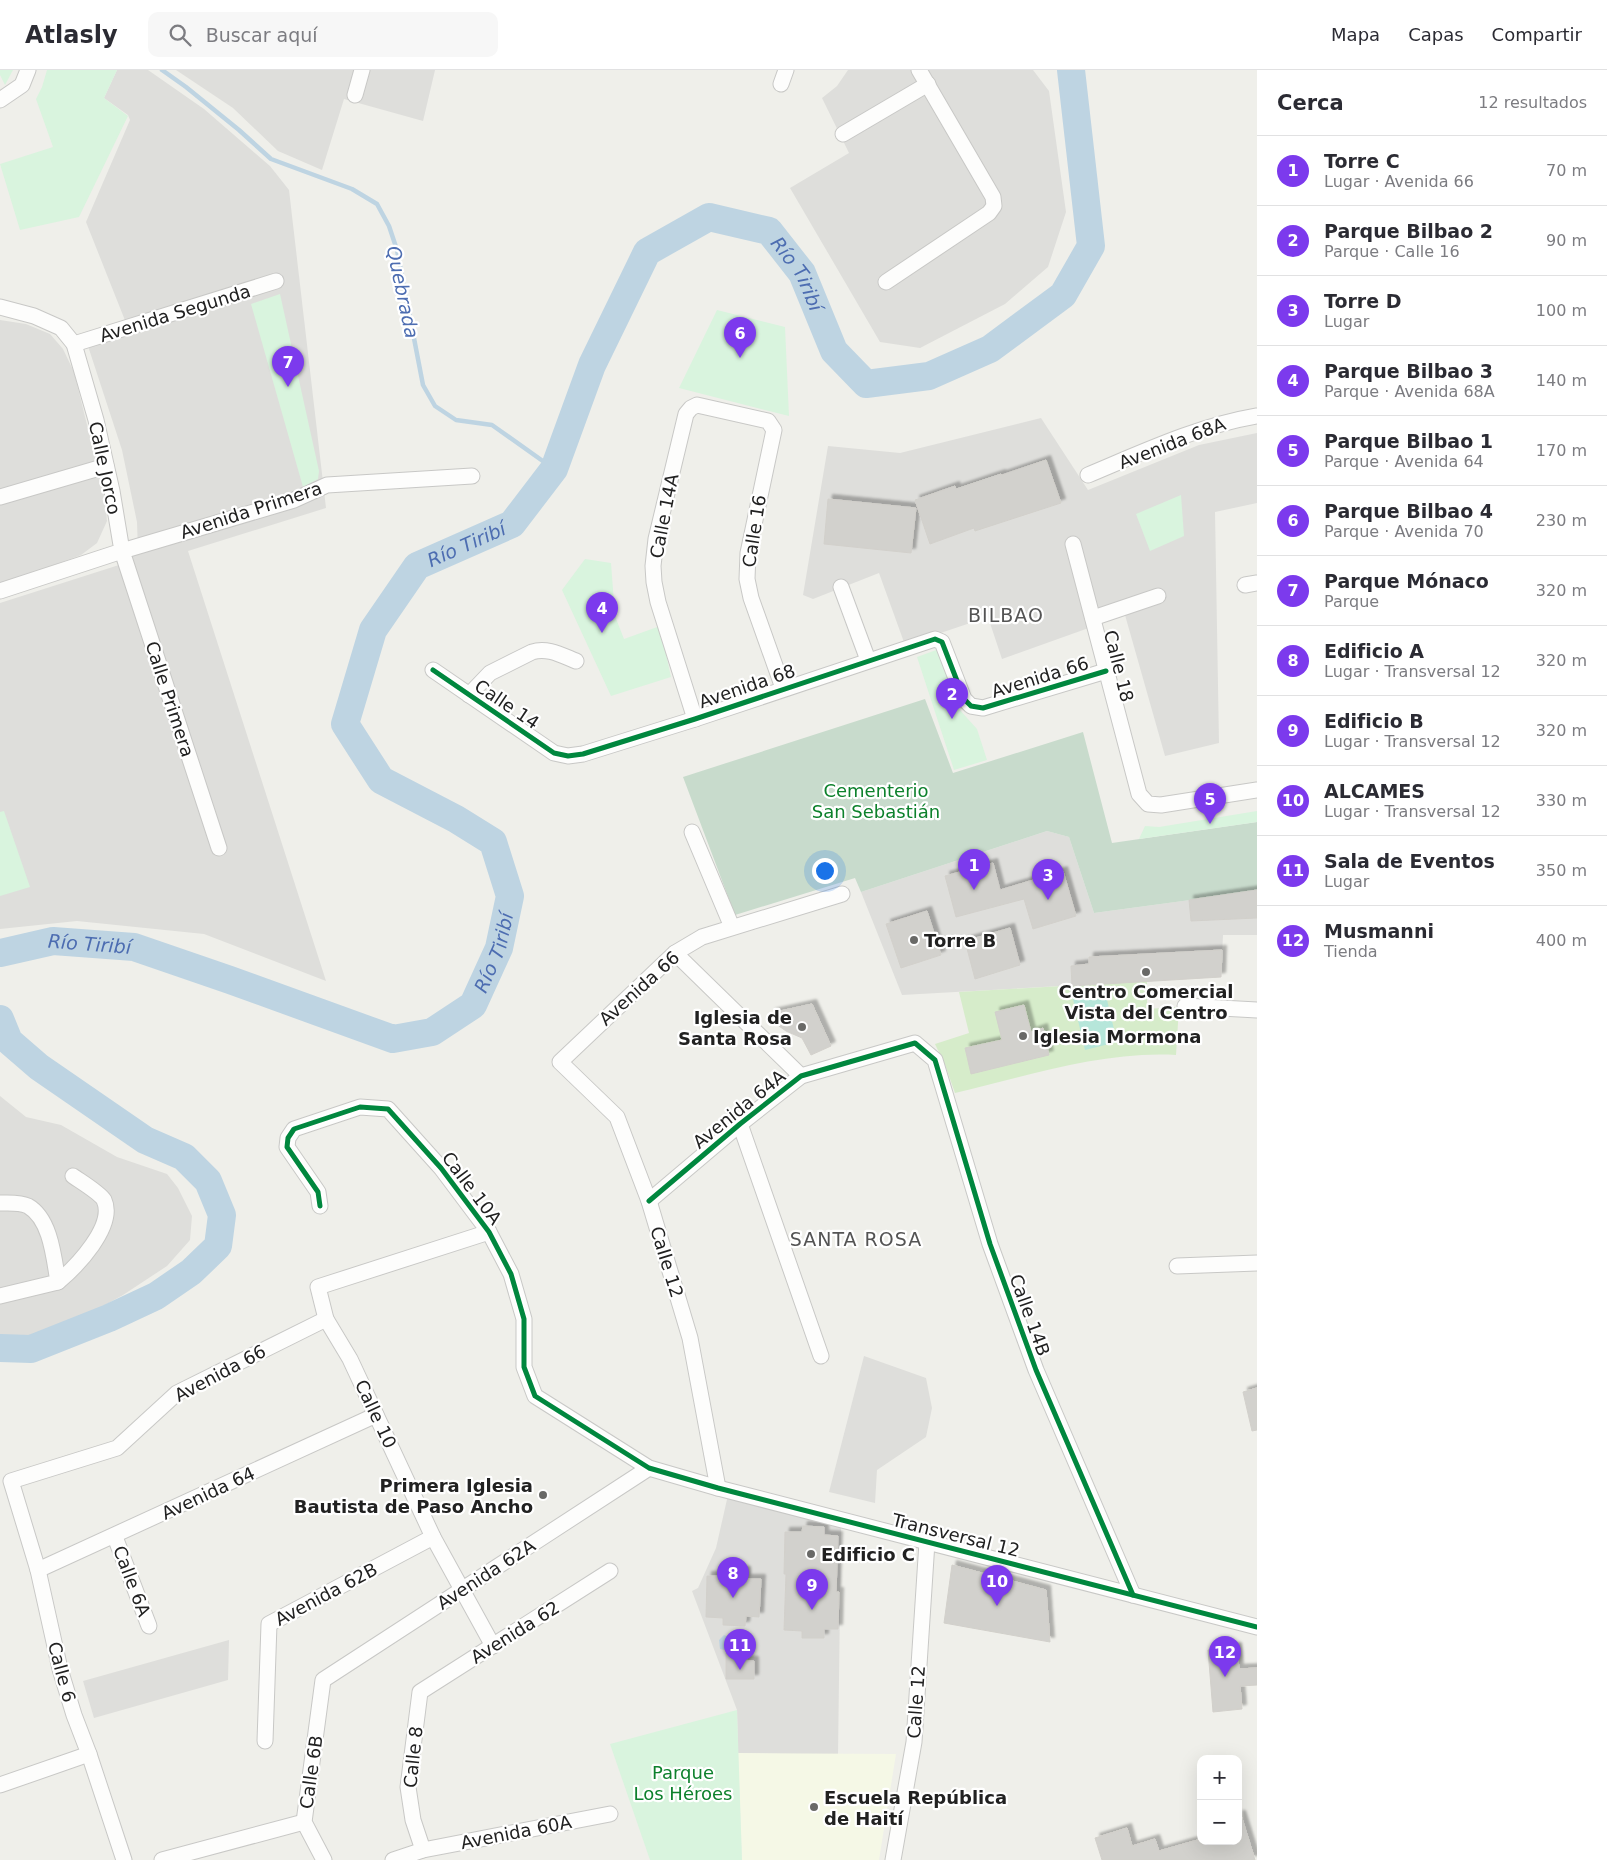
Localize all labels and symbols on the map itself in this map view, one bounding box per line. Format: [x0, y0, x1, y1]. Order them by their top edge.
water label: Río Tiribí [767, 232, 828, 317]
water label: Quebrada [382, 244, 424, 340]
street label: Avenida Segunda [97, 280, 253, 346]
pin: 6 [724, 317, 756, 358]
pin: 7 [272, 346, 304, 387]
street label: Avenida 68A [1116, 413, 1229, 473]
street label: Calle Jorco [85, 420, 125, 516]
street label: Calle 14A [646, 471, 683, 560]
street label: Avenida Primera [178, 477, 324, 543]
street label: Calle 16 [738, 493, 770, 569]
water label: Río Tiribí [424, 516, 512, 571]
pin: 4 [586, 592, 618, 633]
district label: BILBAO [968, 604, 1044, 626]
street label: Calle 18 [1100, 628, 1138, 704]
street label: Calle Primera [141, 639, 199, 759]
street label: Avenida 66 [989, 652, 1091, 702]
street label: Avenida 68 [696, 660, 798, 712]
street label: Calle 14 [471, 675, 543, 733]
pin: 2 [936, 678, 968, 719]
park label: Cementerio San Sebastián [812, 780, 940, 822]
pin: 5 [1194, 783, 1226, 824]
pin: 1 [958, 849, 990, 890]
your location [812, 858, 838, 884]
pin: 3 [1032, 859, 1064, 900]
water label: Río Tiribí [469, 908, 518, 996]
water label: Río Tiribí [47, 930, 135, 958]
place label: Torre B [924, 930, 996, 951]
marker: Torre B [908, 934, 920, 946]
street label: Avenida 66 [595, 947, 683, 1029]
marker: Centro Comercial Vista del Centro [1140, 966, 1152, 978]
place label: Centro Comercial Vista del Centro [1059, 981, 1233, 1023]
place label: Iglesia de Santa Rosa [678, 1007, 792, 1049]
marker: Iglesia de Santa Rosa [796, 1021, 808, 1033]
place label: Iglesia Mormona [1033, 1026, 1202, 1047]
marker: Iglesia Mormona [1017, 1030, 1029, 1042]
street label: Avenida 64A [689, 1065, 790, 1153]
street label: Calle 10A [438, 1147, 507, 1229]
street label: Calle 12 [646, 1224, 688, 1300]
district label: SANTA ROSA [790, 1228, 922, 1250]
street label: Calle 14B [1005, 1271, 1055, 1359]
street label: Avenida 66 [171, 1340, 269, 1406]
street label: Calle 10 [351, 1376, 401, 1452]
street label: Avenida 64 [158, 1462, 258, 1524]
place label: Primera Iglesia Bautista de Paso Ancho [294, 1475, 533, 1517]
marker: Primera Iglesia Bautista de Paso Ancho [537, 1489, 549, 1501]
street label: Transversal 12 [889, 1509, 1022, 1561]
street label: Avenida 62A [433, 1534, 540, 1614]
street label: Calle 6A [109, 1543, 155, 1620]
place label: Edificio C [821, 1544, 915, 1565]
marker: Edificio C [805, 1548, 817, 1560]
pin: 8 [717, 1557, 749, 1598]
street label: Avenida 62B [271, 1558, 381, 1630]
pin: 10 [981, 1565, 1013, 1606]
pin: 9 [796, 1569, 828, 1610]
street label: Avenida 62 [467, 1596, 563, 1668]
pin: 11 [724, 1629, 756, 1670]
pin: 12 [1209, 1636, 1241, 1677]
street label: Calle 6 [44, 1639, 80, 1705]
street label: Calle 12 [903, 1665, 929, 1739]
street label: Calle 8 [399, 1725, 427, 1789]
street label: Calle 6B [295, 1734, 327, 1810]
park label: Parque Los Héroes [634, 1762, 732, 1804]
place label: Escuela República de Haití [824, 1787, 1007, 1829]
marker: Escuela República de Haití [808, 1801, 820, 1813]
street label: Avenida 60A [459, 1811, 574, 1853]

